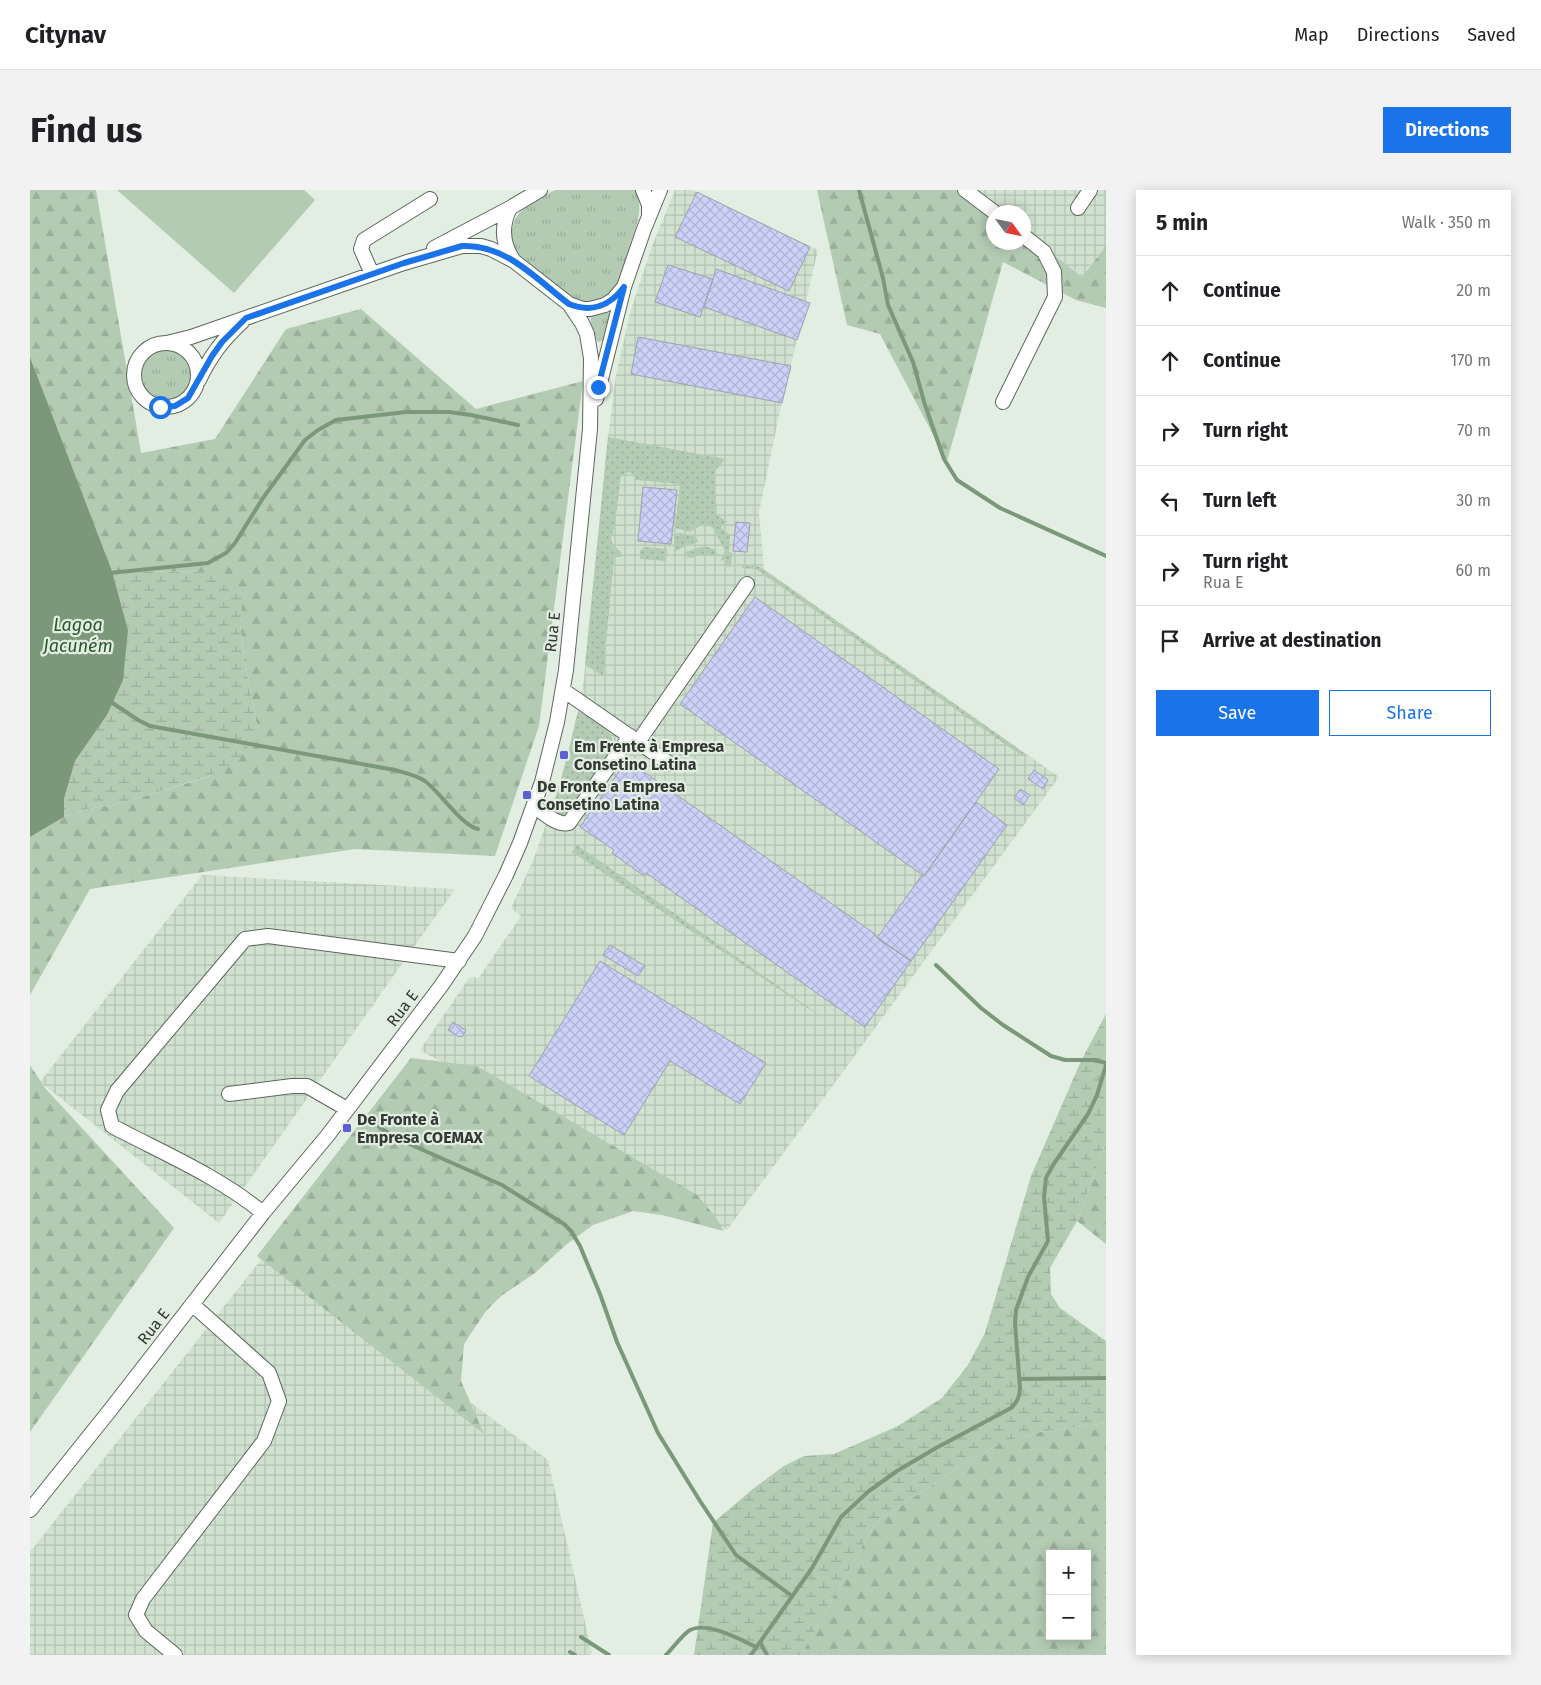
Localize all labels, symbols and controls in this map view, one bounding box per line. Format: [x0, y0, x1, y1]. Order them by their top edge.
text: Citynav [25, 21, 106, 49]
text: Map [1294, 24, 1329, 46]
text: Directions [1357, 24, 1439, 46]
text: Saved [1467, 24, 1516, 46]
button: Directions [1383, 107, 1511, 153]
text: Find us [30, 109, 142, 151]
north arrow [986, 205, 1031, 250]
text: 5 min [1156, 210, 1208, 236]
text: Walk · 350 m [1402, 213, 1491, 232]
icon: ahead [1156, 277, 1184, 305]
text: Continue [1203, 279, 1281, 302]
text: 20 m [1456, 281, 1491, 300]
icon: ahead [1156, 347, 1184, 375]
text: Continue [1203, 349, 1281, 372]
text: 170 m [1450, 351, 1491, 370]
route end [587, 376, 610, 399]
route start [149, 396, 172, 419]
icon: right [1156, 417, 1184, 445]
text: Turn right [1203, 419, 1288, 442]
text: 70 m [1457, 421, 1491, 440]
icon: left [1156, 487, 1184, 515]
text: Turn left [1203, 489, 1277, 512]
text: 30 m [1456, 491, 1491, 510]
text: Turn right [1203, 550, 1288, 573]
icon: right [1156, 557, 1184, 585]
text: 60 m [1456, 561, 1491, 580]
text: Rua E [1203, 573, 1244, 592]
street label: Rua E [541, 611, 564, 653]
water label: Lagoa Jacuném [42, 614, 113, 657]
icon: arrive [1156, 627, 1184, 655]
text: Arrive at destination [1203, 629, 1382, 652]
button: Save [1156, 690, 1319, 736]
button: Share [1329, 690, 1491, 736]
place label: Em Frente à Empresa Consetino Latina [574, 737, 725, 774]
marker: Em Frente à Empresa Consetino Latina [558, 749, 570, 761]
place label: De Fronte a Empresa Consetino Latina [537, 777, 686, 814]
marker: De Fronte a Empresa Consetino Latina [521, 789, 533, 801]
street label: Rua E [383, 986, 422, 1030]
place label: De Fronte à Empresa COEMAX [357, 1110, 484, 1147]
marker: De Fronte à Empresa COEMAX [341, 1122, 353, 1134]
street label: Rua E [133, 1305, 173, 1348]
map controls [1046, 1550, 1091, 1640]
button: + [1046, 1550, 1091, 1595]
button: − [1046, 1595, 1091, 1640]

